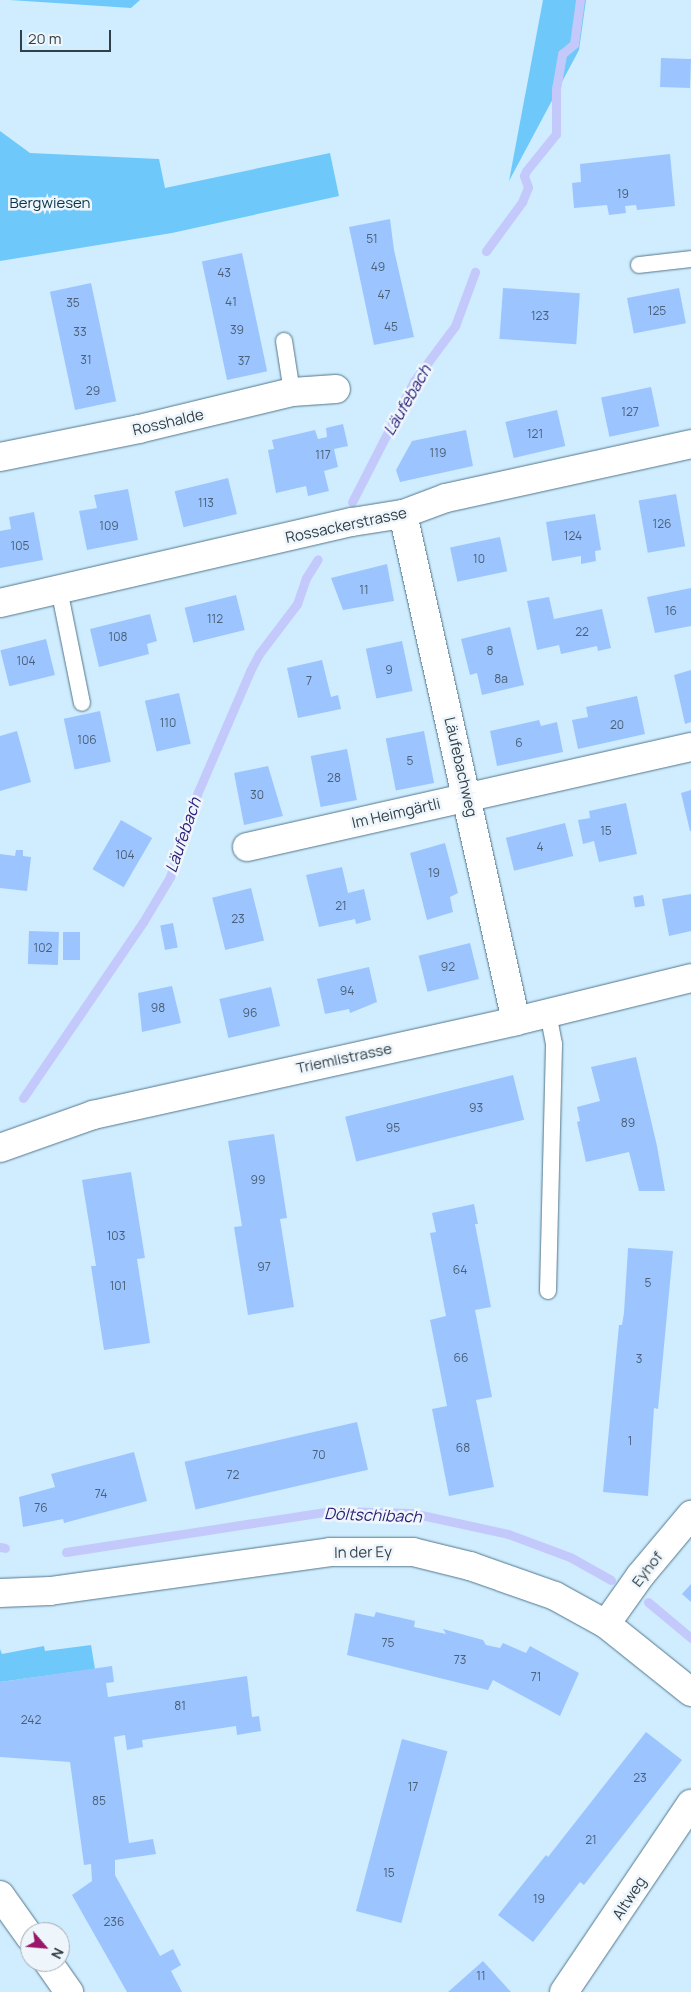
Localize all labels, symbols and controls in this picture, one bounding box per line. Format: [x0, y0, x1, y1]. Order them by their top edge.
scale bar [22, 20, 114, 52]
text: 20 m [28, 28, 61, 49]
house number: 19 [617, 187, 629, 201]
park label: Bergwiesen [9, 194, 91, 212]
house number: 51 [366, 232, 378, 246]
house number: 49 [371, 260, 385, 274]
house number: 43 [217, 266, 231, 280]
house number: 47 [377, 288, 391, 302]
house number: 41 [225, 295, 237, 309]
house number: 35 [66, 296, 80, 310]
house number: 125 [648, 304, 666, 318]
house number: 123 [531, 309, 549, 323]
house number: 45 [384, 320, 398, 334]
house number: 39 [230, 323, 244, 337]
house number: 33 [73, 325, 87, 339]
house number: 31 [80, 353, 92, 367]
house number: 37 [238, 354, 250, 368]
water label: Läufebach [379, 361, 435, 439]
house number: 29 [86, 384, 100, 398]
street label: Rosshalde [131, 405, 205, 439]
house number: 127 [621, 405, 639, 419]
house number: 121 [527, 427, 543, 441]
house number: 119 [430, 446, 446, 460]
house number: 117 [315, 448, 331, 462]
house number: 113 [198, 496, 214, 510]
street label: Rossackerstrasse [284, 503, 408, 547]
house number: 126 [653, 517, 671, 531]
house number: 109 [99, 519, 119, 533]
house number: 124 [564, 529, 582, 543]
house number: 105 [11, 539, 29, 553]
house number: 10 [473, 552, 485, 566]
house number: 11 [359, 583, 369, 597]
house number: 16 [665, 604, 677, 618]
house number: 112 [207, 612, 223, 626]
house number: 22 [575, 625, 589, 639]
house number: 108 [109, 630, 127, 644]
house number: 8 [487, 644, 493, 658]
house number: 104 [16, 654, 36, 668]
house number: 9 [385, 663, 393, 677]
house number: 8a [494, 672, 508, 686]
house number: 7 [306, 674, 312, 688]
street label: Läufebachweg [441, 715, 481, 819]
house number: 110 [160, 716, 176, 730]
house number: 20 [610, 718, 624, 732]
house number: 106 [77, 733, 97, 747]
house number: 6 [515, 736, 523, 750]
house number: 5 [407, 754, 413, 768]
house number: 28 [327, 771, 341, 785]
house number: 30 [250, 788, 264, 802]
street label: Im Heimgärtli [350, 794, 442, 832]
water label: Läufebach [161, 795, 205, 875]
house number: 15 [600, 824, 612, 838]
house number: 4 [536, 840, 544, 854]
house number: 104 [115, 848, 135, 862]
house number: 19 [428, 866, 440, 880]
house number: 21 [335, 899, 347, 913]
house number: 23 [231, 912, 245, 926]
house number: 102 [34, 941, 52, 955]
house number: 92 [441, 960, 455, 974]
house number: 94 [340, 984, 354, 998]
house number: 98 [151, 1001, 165, 1015]
house number: 96 [243, 1006, 257, 1020]
street label: Triemlistrasse [295, 1039, 393, 1077]
house number: 93 [469, 1101, 483, 1115]
house number: 89 [621, 1116, 635, 1130]
house number: 95 [386, 1121, 400, 1135]
house number: 99 [251, 1173, 265, 1187]
house number: 103 [107, 1229, 125, 1243]
house number: 97 [257, 1260, 271, 1274]
house number: 64 [453, 1263, 467, 1277]
house number: 5 [645, 1276, 651, 1290]
house number: 101 [110, 1279, 126, 1293]
house number: 66 [454, 1351, 468, 1365]
house number: 3 [636, 1352, 642, 1366]
house number: 1 [628, 1434, 632, 1448]
house number: 68 [456, 1441, 470, 1455]
house number: 70 [312, 1448, 326, 1462]
house number: 72 [227, 1468, 239, 1482]
house number: 74 [95, 1487, 107, 1501]
house number: 76 [34, 1501, 48, 1515]
water label: Döltschibach [324, 1504, 422, 1526]
street label: In der Ey [334, 1542, 392, 1562]
street label: Eyhof [628, 1548, 666, 1590]
house number: 75 [382, 1636, 394, 1650]
house number: 73 [454, 1653, 466, 1667]
house number: 71 [531, 1670, 541, 1684]
house number: 81 [174, 1699, 186, 1713]
house number: 242 [21, 1713, 41, 1727]
house number: 23 [633, 1771, 647, 1785]
house number: 17 [408, 1780, 418, 1794]
house number: 85 [92, 1794, 106, 1808]
house number: 21 [585, 1833, 597, 1847]
house number: 15 [383, 1866, 395, 1880]
street label: Altweg [608, 1873, 650, 1923]
house number: 19 [533, 1892, 545, 1906]
house number: 236 [104, 1915, 124, 1929]
north arrow [20, 1922, 70, 1972]
text: N [47, 1945, 69, 1962]
house number: 11 [476, 1969, 486, 1983]

